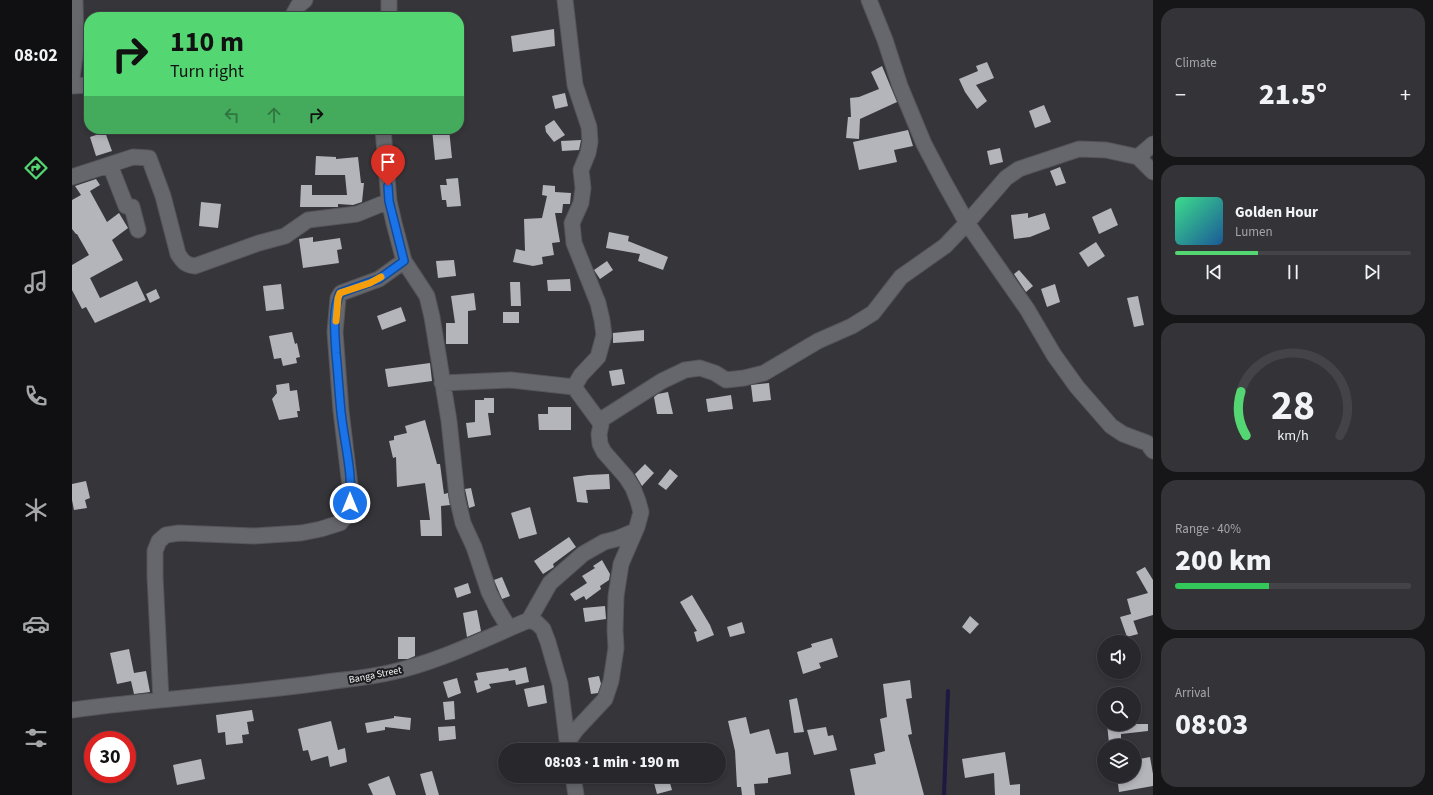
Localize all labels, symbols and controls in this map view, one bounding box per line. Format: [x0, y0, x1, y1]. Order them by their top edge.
text: 110 m [170, 22, 244, 62]
icon: right [104, 28, 156, 80]
text: 08:02 [14, 43, 58, 68]
text: Climate [1175, 54, 1217, 72]
text: Turn right [170, 59, 244, 84]
text: 21.5° [1259, 73, 1327, 116]
text: − [1175, 79, 1186, 111]
text: + [1400, 79, 1411, 111]
icon: left [221, 104, 243, 126]
icon: ahead [263, 104, 285, 126]
icon: right [305, 104, 327, 126]
pin [371, 145, 405, 186]
icon: arrive [377, 151, 399, 173]
icon: directions [22, 154, 50, 182]
text: Golden Hour [1235, 202, 1318, 223]
text: Lumen [1235, 223, 1273, 241]
icon: previous [1203, 261, 1225, 283]
icon: pause [1282, 261, 1304, 283]
icon: next [1361, 261, 1383, 283]
icon: music [22, 268, 50, 296]
text: 28 [1271, 375, 1315, 435]
icon: phone [22, 382, 50, 410]
text: km/h [1277, 424, 1309, 445]
position arrow [329, 482, 371, 524]
icon: climate [22, 496, 50, 524]
text: Range · 40% [1175, 520, 1241, 538]
text: 200 km [1175, 539, 1272, 582]
icon: car [22, 610, 50, 638]
map controls [1097, 635, 1141, 783]
button: sound [1097, 635, 1141, 679]
street label: Banga Street [348, 663, 403, 687]
text: Arrival [1175, 684, 1210, 702]
button: search [1097, 687, 1141, 731]
text: 08:03 [1175, 703, 1248, 746]
icon: filters [22, 724, 50, 752]
speed limit sign: 30 [84, 731, 136, 783]
button: layers [1097, 739, 1141, 783]
text: 08:03 · 1 min · 190 m [545, 752, 679, 773]

